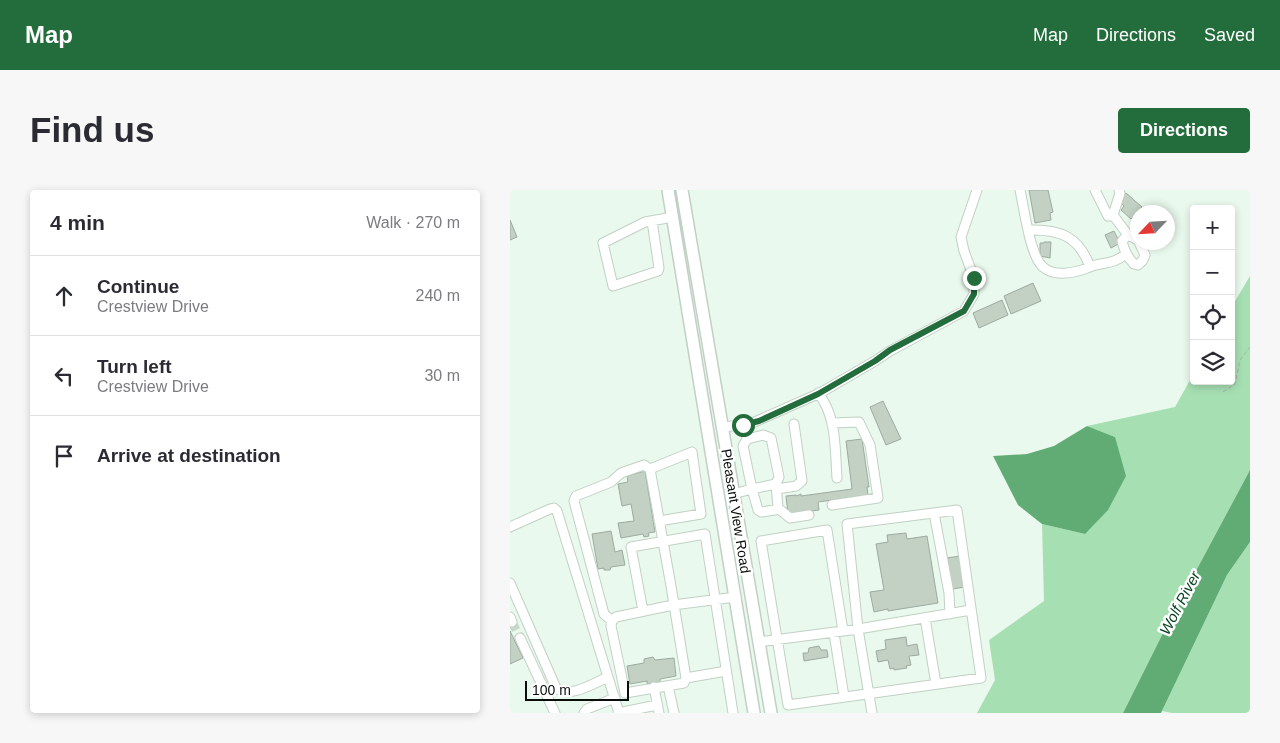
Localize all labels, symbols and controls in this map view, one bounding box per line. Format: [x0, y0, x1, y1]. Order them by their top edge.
text: Map [25, 21, 73, 48]
text: Map [1033, 25, 1068, 45]
text: Directions [1096, 25, 1176, 45]
text: Saved [1204, 25, 1255, 45]
button: Directions [1118, 108, 1250, 153]
text: Find us [30, 110, 154, 149]
north arrow [1130, 205, 1175, 250]
map controls [1190, 205, 1235, 385]
button: + [1190, 205, 1235, 250]
text: 4 min [50, 211, 105, 234]
text: Walk · 270 m [366, 214, 460, 231]
button: − [1190, 250, 1235, 295]
route end [963, 267, 986, 290]
text: Continue [97, 276, 179, 297]
icon: ahead [50, 282, 78, 310]
text: 240 m [416, 287, 460, 304]
button: locate [1190, 295, 1235, 340]
text: Crestview Drive [97, 298, 209, 315]
button: layers [1190, 340, 1235, 385]
text: Turn left [97, 356, 172, 377]
icon: left [50, 362, 78, 390]
text: 30 m [424, 367, 460, 384]
text: Crestview Drive [97, 378, 209, 395]
route start [732, 414, 755, 437]
icon: arrive [50, 442, 78, 470]
text: Arrive at destination [97, 445, 281, 466]
street label: Pleasant View Road [718, 448, 754, 574]
water label: Wolf River [1156, 567, 1204, 637]
scale bar [525, 678, 629, 701]
text: 100 m [532, 682, 571, 698]

